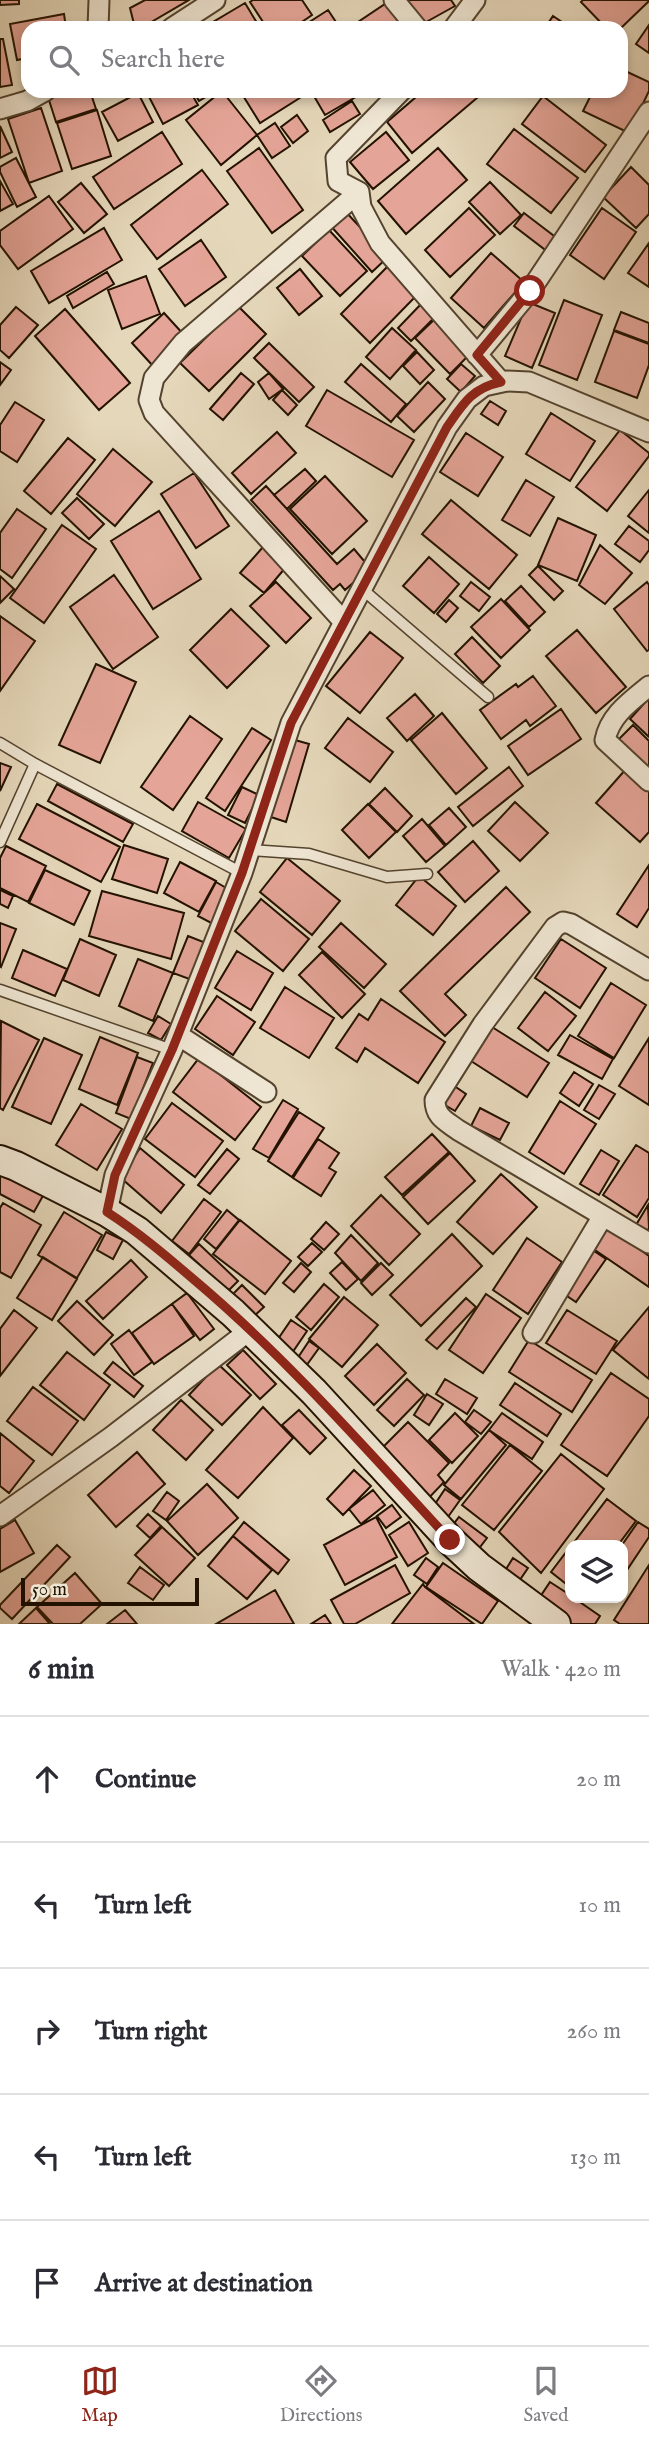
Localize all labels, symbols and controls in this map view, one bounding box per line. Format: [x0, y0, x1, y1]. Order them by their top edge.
search box [21, 21, 628, 98]
icon: search [45, 41, 83, 79]
text: Search here [101, 43, 225, 76]
route start [514, 275, 545, 306]
route end [434, 1524, 465, 1555]
map controls [565, 1540, 628, 1603]
button: layers [565, 1540, 628, 1603]
scale bar [21, 1575, 200, 1607]
text: 50 m [32, 1578, 67, 1602]
text: 6 min [28, 1651, 94, 1689]
text: Walk · 420 m [501, 1655, 621, 1684]
icon: ahead [28, 1760, 66, 1798]
text: Continue [95, 1763, 196, 1796]
text: 20 m [576, 1765, 621, 1794]
icon: left [28, 1886, 66, 1924]
text: Turn left [95, 1889, 192, 1922]
text: 10 m [578, 1891, 621, 1920]
icon: right [28, 2012, 66, 2050]
text: Turn right [95, 2015, 208, 2048]
text: 260 m [566, 2017, 621, 2046]
icon: left [28, 2138, 66, 2176]
text: Turn left [95, 2141, 192, 2174]
text: 130 m [570, 2143, 621, 2172]
icon: arrive [28, 2264, 66, 2302]
text: Arrive at destination [95, 2267, 313, 2300]
tab: Map [81, 2362, 119, 2428]
tab: Directions [280, 2362, 362, 2428]
tab: Saved [523, 2362, 568, 2428]

